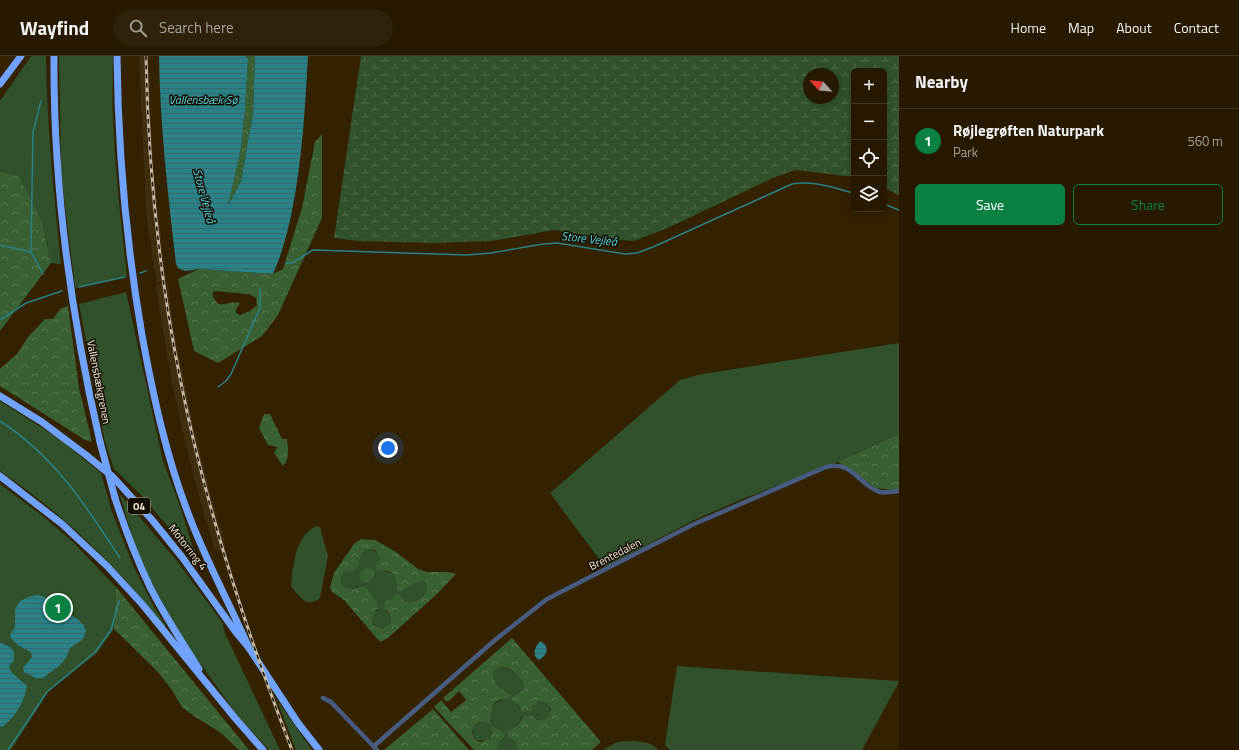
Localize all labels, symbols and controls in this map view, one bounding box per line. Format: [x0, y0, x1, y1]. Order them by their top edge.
search box [113, 10, 393, 46]
text: Wayfind [20, 13, 89, 42]
text: Search here [159, 16, 234, 39]
icon: search [127, 17, 149, 39]
text: Home [1011, 17, 1046, 38]
text: Map [1068, 17, 1094, 38]
text: About [1116, 17, 1152, 38]
text: Contact [1174, 17, 1219, 38]
north arrow [803, 68, 839, 104]
map controls [851, 68, 887, 212]
button: + [851, 68, 887, 104]
text: Nearby [915, 69, 968, 95]
water label: Vallensbæk Sø [169, 90, 239, 109]
button: − [851, 104, 887, 140]
text: Røjlegrøften Naturpark [953, 119, 1104, 142]
text: 1 [924, 131, 932, 151]
text: 560 m [1187, 131, 1223, 151]
button: locate [851, 140, 887, 176]
text: Park [953, 142, 978, 162]
water label: Store Vejleå [188, 166, 221, 226]
button: layers [851, 176, 887, 212]
button: Save [915, 184, 1065, 225]
button: Share [1073, 184, 1223, 225]
water label: Store Vejleå [560, 226, 619, 251]
street label: Vallensbækgrenen [83, 339, 115, 425]
your location [378, 438, 398, 458]
road number: O4 [128, 498, 150, 514]
street label: Motorring 4 [165, 520, 211, 574]
street label: Brentedalen [586, 534, 644, 574]
pin: 1 [45, 593, 71, 623]

